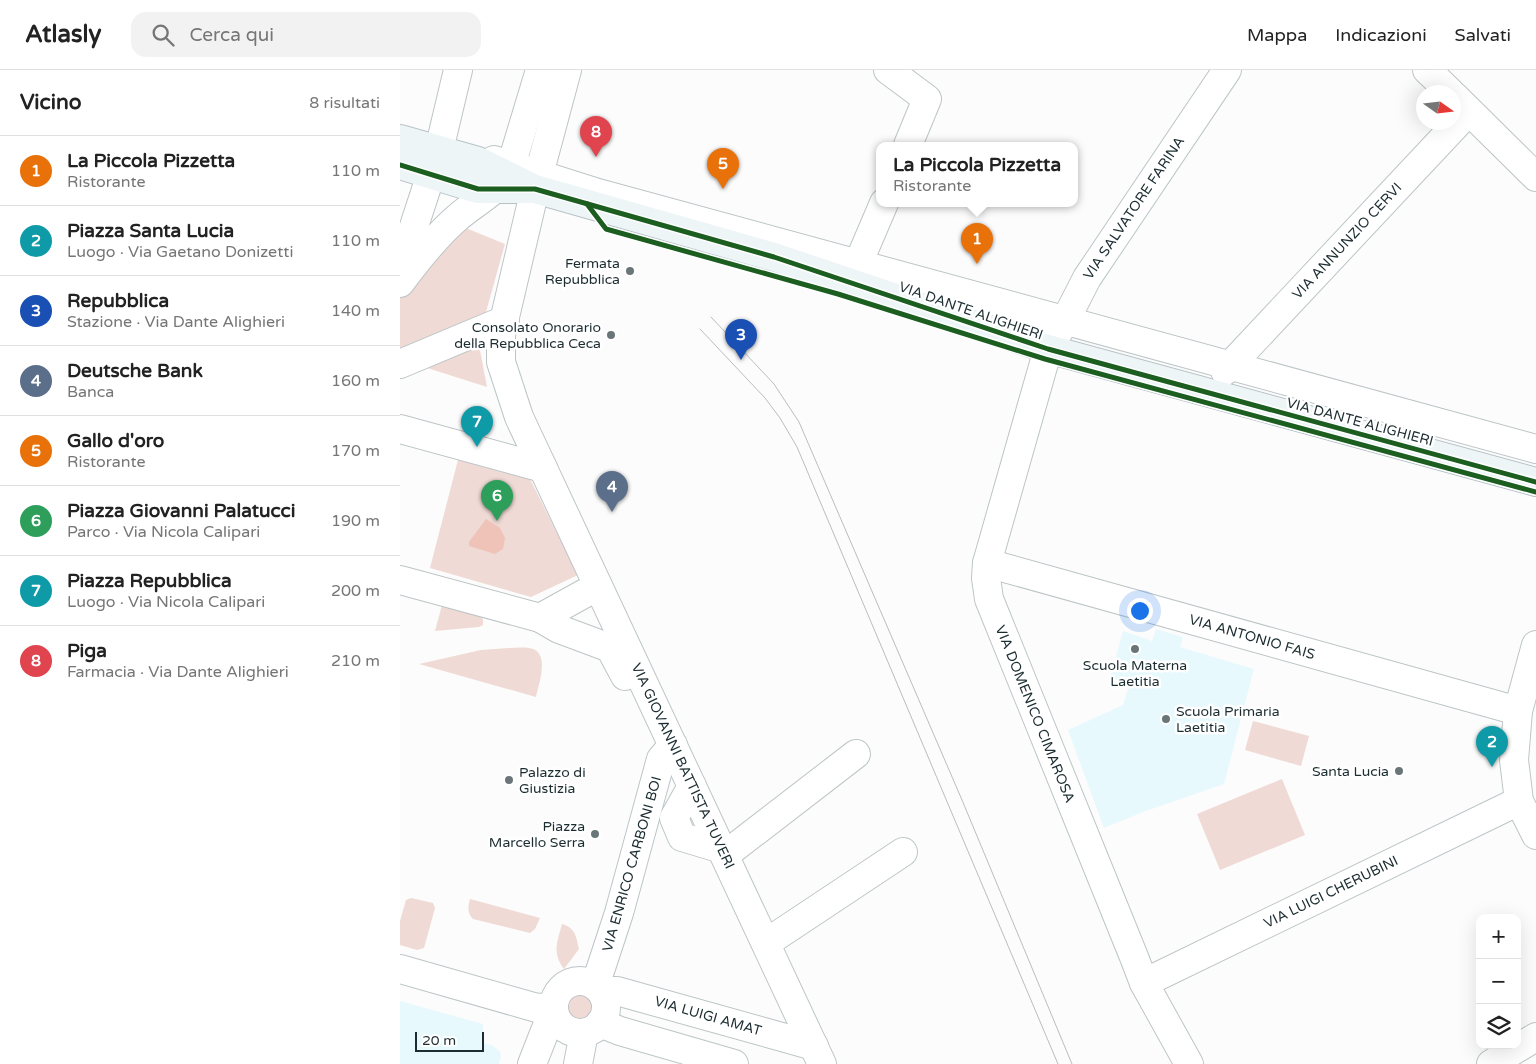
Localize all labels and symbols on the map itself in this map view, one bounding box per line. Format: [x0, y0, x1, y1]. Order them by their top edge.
north arrow [1416, 85, 1461, 130]
pin: 8 [580, 116, 612, 157]
street label: VIA SALVATORE FARINA [1080, 133, 1188, 283]
pin: 5 [707, 148, 739, 189]
street label: VIA ANNUNZIO CERVI [1289, 179, 1405, 303]
pin: 1 [961, 223, 993, 264]
place label: Fermata Repubblica [545, 255, 620, 288]
marker: Fermata Repubblica [624, 265, 636, 277]
street label: VIA DANTE ALIGHIERI [897, 278, 1045, 344]
place label: Consolato Onorario della Repubblica Ceca [454, 319, 601, 352]
pin: 3 [725, 319, 757, 360]
marker: Consolato Onorario della Repubblica Ceca [605, 329, 617, 341]
street label: VIA DANTE ALIGHIERI [1285, 394, 1435, 450]
pin: 7 [461, 406, 493, 447]
pin: 4 [596, 471, 628, 512]
pin: 6 [481, 480, 513, 521]
your location [1127, 598, 1153, 624]
street label: VIA ANTONIO FAIS [1187, 611, 1317, 663]
street label: VIA DOMENICO CIMAROSA [992, 623, 1078, 805]
marker: Scuola Materna Laetitia [1129, 643, 1141, 655]
place label: Scuola Materna Laetitia [1083, 657, 1187, 690]
street label: VIA GIOVANNI BATTISTA TUVERI [628, 660, 738, 872]
place label: Scuola Primaria Laetitia [1176, 703, 1280, 736]
marker: Scuola Primaria Laetitia [1160, 713, 1172, 725]
pin: 2 [1476, 726, 1508, 767]
place label: Santa Lucia [1312, 763, 1389, 780]
place label: Palazzo di Giustizia [519, 764, 586, 797]
marker: Santa Lucia [1393, 765, 1405, 777]
marker: Palazzo di Giustizia [503, 774, 515, 786]
street label: VIA ENRICO CARBONI BOI [599, 774, 665, 954]
place label: Piazza Marcello Serra [489, 818, 585, 851]
marker: Piazza Marcello Serra [589, 828, 601, 840]
street label: VIA LUIGI CHERUBINI [1261, 852, 1401, 932]
street label: VIA LUIGI AMAT [653, 993, 764, 1040]
scale bar [415, 1029, 484, 1052]

